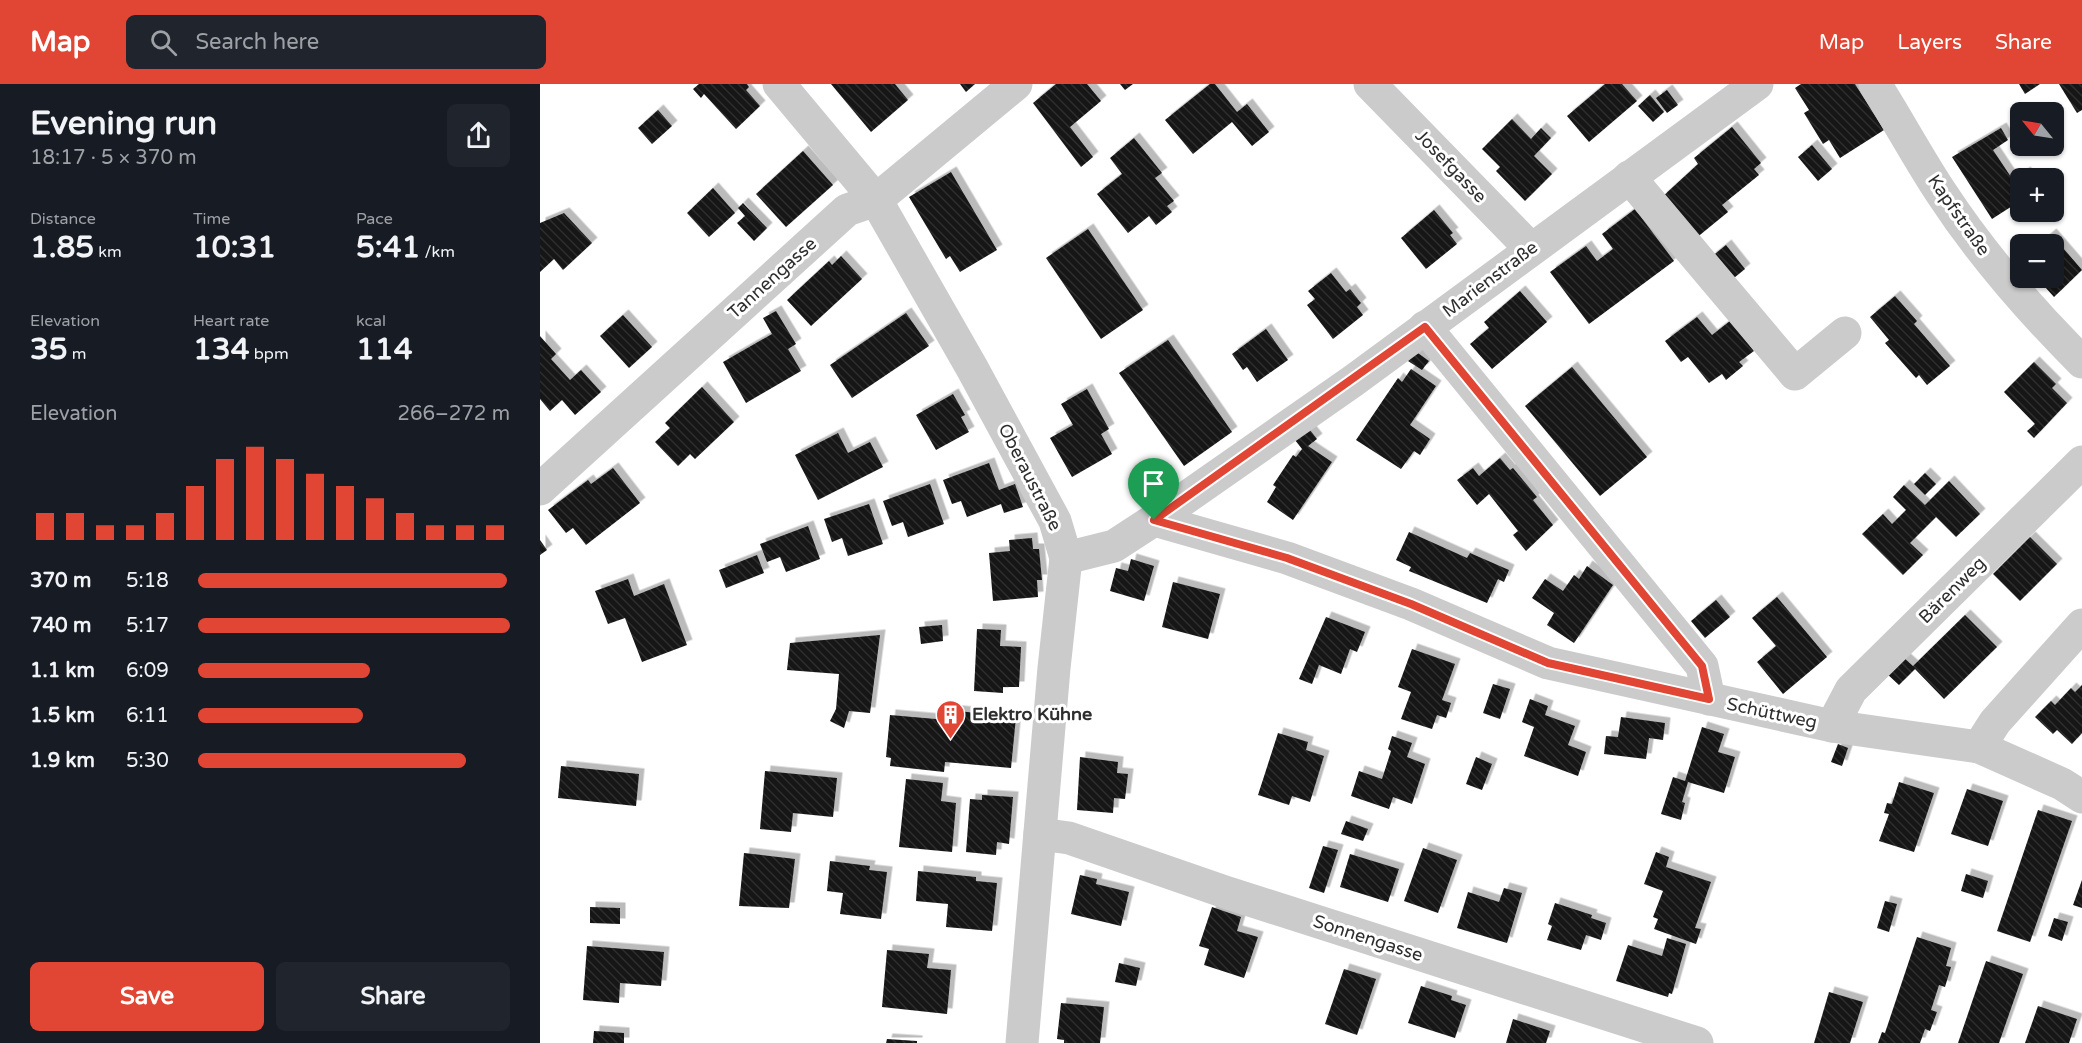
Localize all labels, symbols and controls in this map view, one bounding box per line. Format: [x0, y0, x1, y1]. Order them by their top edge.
search box [126, 15, 546, 69]
text: Map [30, 25, 90, 59]
icon: search [147, 26, 180, 59]
text: Search here [195, 29, 319, 55]
text: Map [1819, 30, 1864, 55]
text: Layers [1897, 30, 1962, 55]
text: Share [1995, 30, 2052, 55]
north arrow [2010, 102, 2064, 156]
map controls [2010, 102, 2064, 288]
text: Evening run [30, 104, 217, 143]
button: share [447, 104, 510, 167]
street label: Josefgasse [1411, 125, 1491, 207]
text: 18:17 · 5 × 370 m [30, 146, 197, 170]
button: + [2010, 168, 2064, 222]
street label: Kapfstraße [1923, 170, 1995, 260]
text: Distance [30, 209, 96, 229]
text: Time [193, 209, 230, 229]
text: Pace [356, 209, 393, 229]
text: 1.85 [30, 229, 94, 266]
text: 10:31 [193, 229, 276, 266]
text: 5:41 [356, 229, 420, 266]
street label: Tannengasse [723, 232, 821, 324]
button: − [2010, 234, 2064, 288]
street label: Marienstraße [1438, 236, 1542, 322]
text: km [94, 242, 122, 262]
text: /km [420, 242, 455, 262]
text: Elevation [30, 311, 100, 331]
text: Heart rate [193, 311, 269, 331]
text: kcal [356, 311, 386, 331]
text: 35 [30, 331, 68, 368]
text: 134 [193, 331, 250, 368]
text: 114 [356, 331, 413, 368]
text: m [68, 344, 87, 364]
text: bpm [250, 344, 289, 364]
text: Elevation [30, 402, 117, 426]
text: 266–272 m [397, 402, 510, 426]
street label: Oberaustraße [994, 420, 1066, 534]
pin [1128, 458, 1179, 520]
icon: arrive [1137, 467, 1170, 500]
street label: Bärenweg [1914, 552, 1990, 628]
text: 370 m [30, 569, 91, 593]
text: 5:18 [126, 569, 169, 593]
text: 740 m [30, 614, 91, 638]
text: 5:17 [126, 614, 169, 638]
text: 1.1 km [30, 659, 95, 683]
text: 6:09 [126, 659, 169, 683]
street label: Schüttweg [1725, 693, 1819, 733]
building icon: Elektro Kühne [935, 698, 967, 740]
place label: Elektro Kühne [972, 703, 1092, 725]
text: 1.5 km [30, 704, 95, 728]
text: 6:11 [126, 704, 169, 728]
text: 1.9 km [30, 749, 95, 773]
text: 5:30 [126, 749, 169, 773]
street label: Sonnengasse [1310, 910, 1426, 966]
button: Save [30, 962, 264, 1031]
button: Share [276, 962, 510, 1031]

